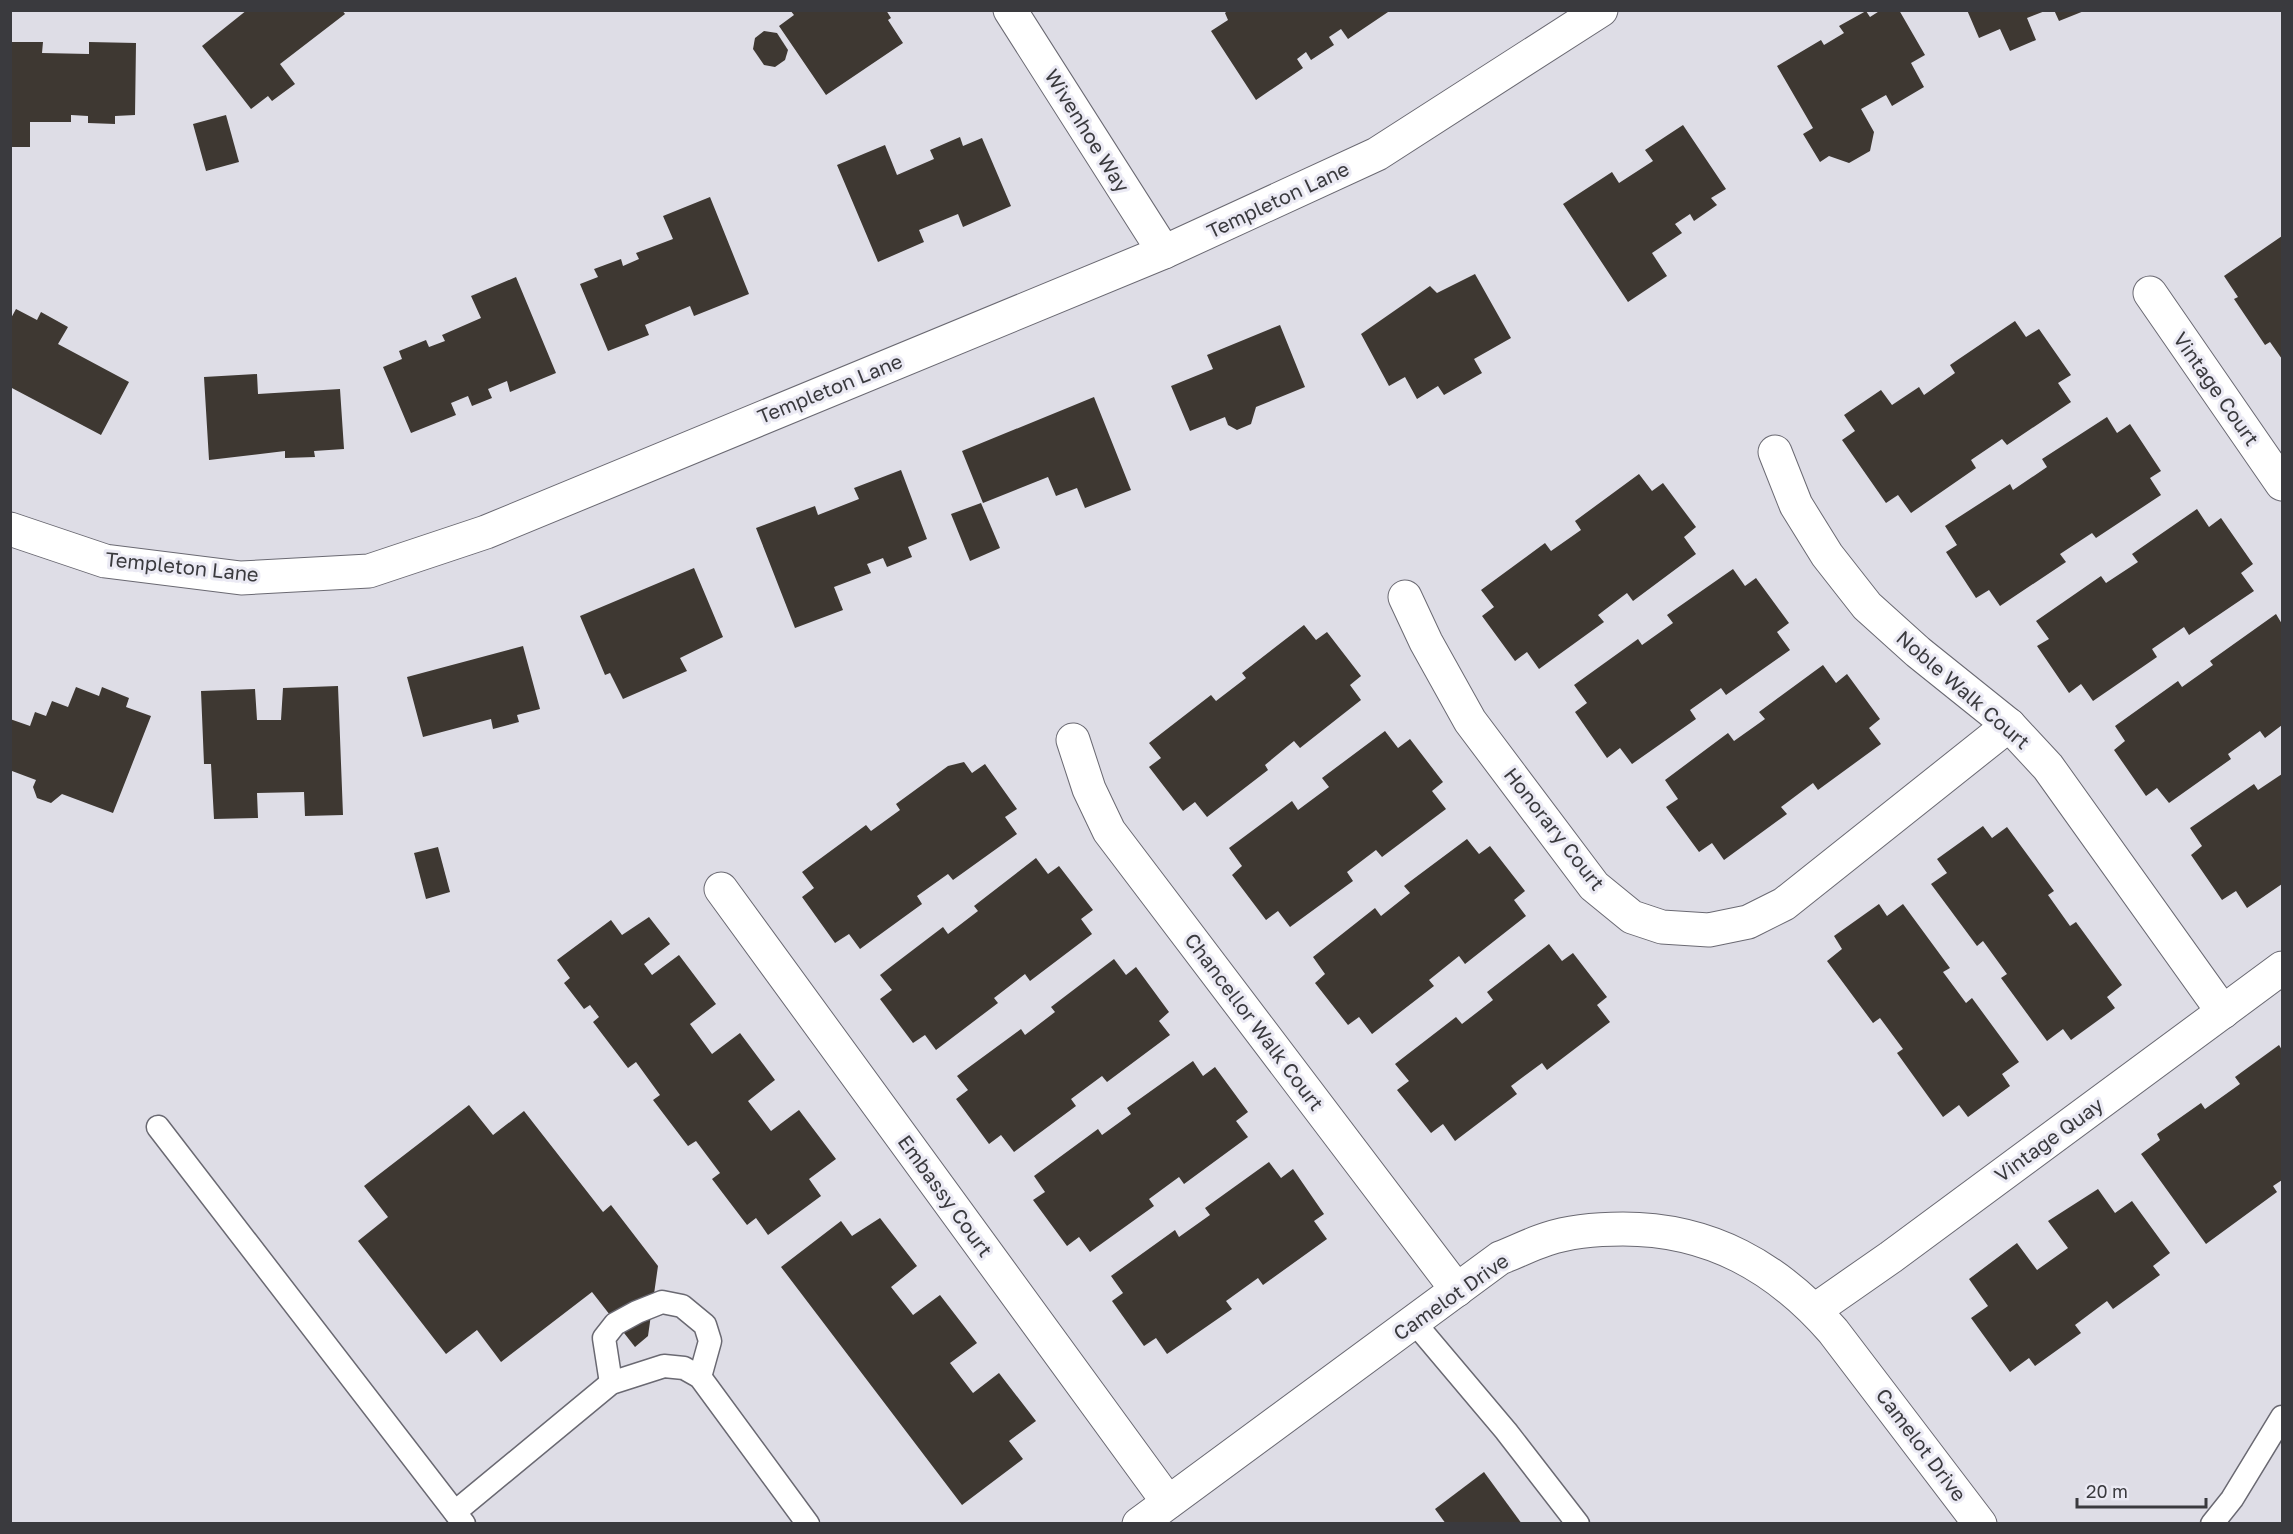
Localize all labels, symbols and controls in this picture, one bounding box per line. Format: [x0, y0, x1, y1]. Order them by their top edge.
street label: Wivenhoe Way [1040, 64, 1135, 196]
street label: Templeton Lane [1203, 156, 1352, 243]
street label: Vintage Court [2169, 327, 2265, 450]
street label: Templeton Lane [754, 348, 906, 428]
street label: Templeton Lane [104, 546, 260, 586]
street label: Noble Walk Court [1892, 625, 2035, 754]
street label: Honorary Court [1499, 762, 1610, 894]
street label: Chancellor Walk Court [1180, 928, 1329, 1115]
street label: Vintage Quay [1990, 1092, 2107, 1187]
street label: Embassy Court [894, 1130, 998, 1261]
street label: Camelot Drive [1388, 1248, 1513, 1345]
street label: Camelot Drive [1872, 1383, 1972, 1506]
scale bar [2077, 1471, 2206, 1509]
text: 20 m [2086, 1480, 2128, 1502]

